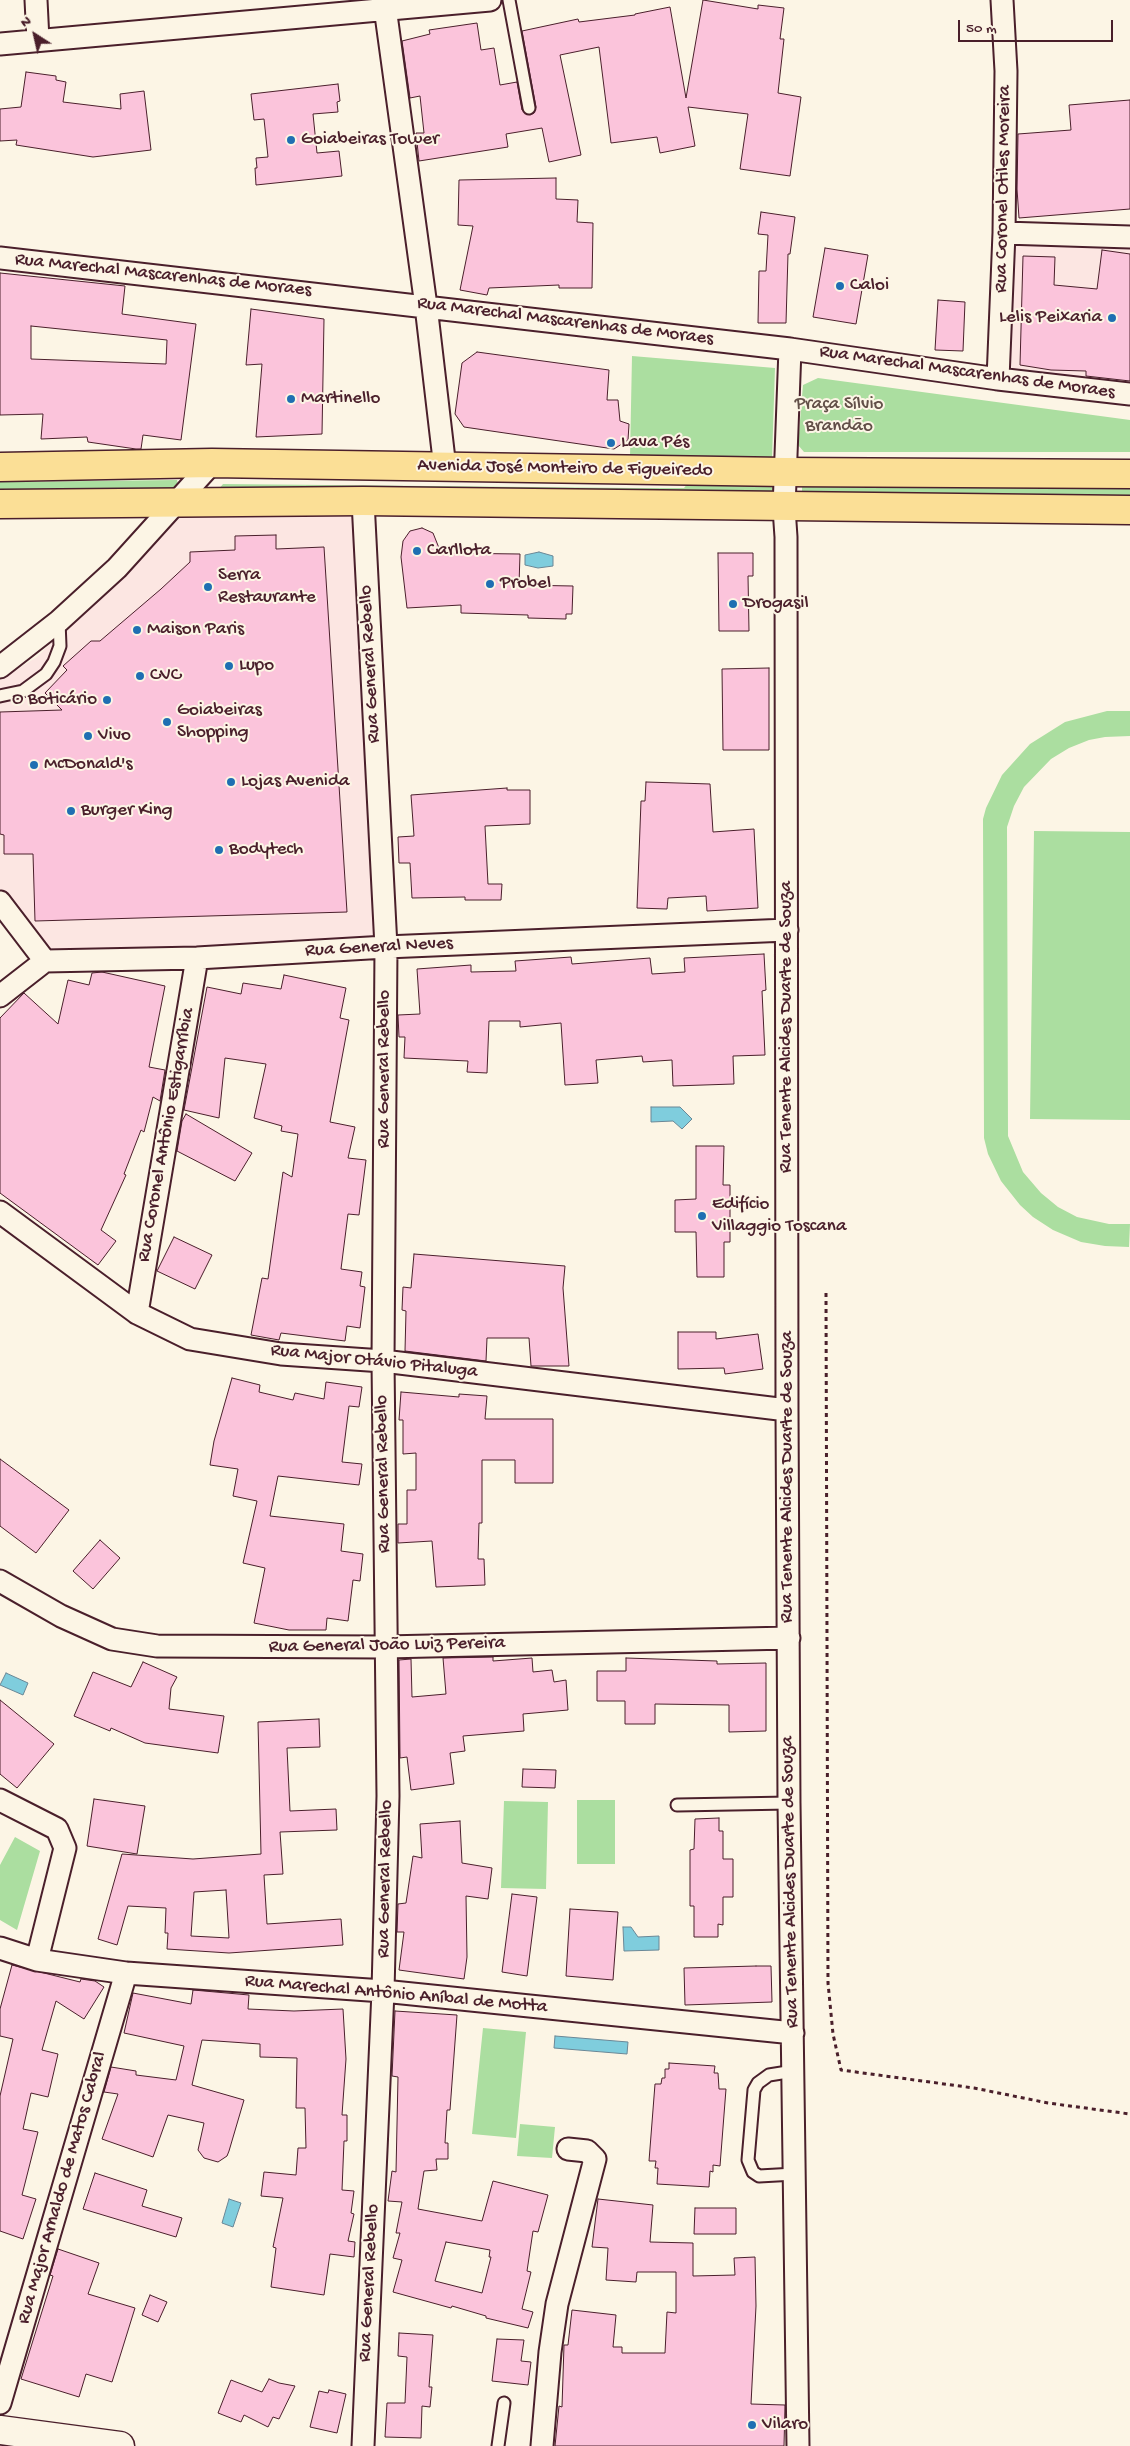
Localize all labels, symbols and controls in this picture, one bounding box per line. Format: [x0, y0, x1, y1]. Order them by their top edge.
north arrow [10, 10, 60, 60]
scale bar [960, 10, 1115, 42]
text: N [17, 13, 35, 32]
text: 50 m [966, 20, 997, 38]
street label: Rua Coronel Otiles Moreira [991, 85, 1017, 293]
place label: Goiabeiras Tower [301, 129, 439, 151]
marker: Goiabeiras Tower [285, 134, 297, 146]
street label: Rua Marechal Mascarenhas de Moraes [14, 249, 312, 303]
place label: Caloi [850, 275, 889, 297]
marker: Caloi [834, 280, 846, 292]
street label: Rua Marechal Mascarenhas de Moraes [416, 293, 714, 351]
place label: Lelis Peixaria [999, 307, 1102, 329]
marker: Lelis Peixaria [1106, 312, 1118, 324]
street label: Rua Marechal Mascarenhas de Moraes [818, 341, 1116, 405]
place label: Martinello [301, 388, 380, 410]
marker: Martinello [285, 393, 297, 405]
park label: Praça Sílvio Brandão [795, 394, 883, 438]
place label: Lava Pés [621, 432, 689, 454]
marker: Lava Pés [605, 437, 617, 449]
street label: Avenida José Monteiro de Figueiredo [417, 455, 713, 483]
place label: Carllota [427, 540, 491, 562]
marker: Carllota [411, 545, 423, 557]
place label: Serra Restaurante [218, 565, 316, 609]
place label: Probel [500, 573, 551, 595]
marker: Probel [484, 578, 496, 590]
marker: Serra Restaurante [202, 581, 214, 593]
street label: Rua General Rebello [355, 584, 387, 744]
place label: Drogasil [743, 593, 809, 615]
marker: Drogasil [727, 598, 739, 610]
place label: Maison Paris [147, 619, 244, 641]
marker: Maison Paris [131, 624, 143, 636]
place label: Lupo [239, 655, 274, 677]
marker: Lupo [223, 660, 235, 672]
place label: CVC [150, 665, 181, 687]
marker: CVC [134, 670, 146, 682]
place label: O Boticário [12, 689, 97, 711]
marker: O Boticário [101, 694, 113, 706]
place label: Goiabeiras Shopping [177, 700, 262, 744]
marker: Goiabeiras Shopping [161, 716, 173, 728]
place label: Vivo [98, 725, 131, 747]
marker: Vivo [82, 730, 94, 742]
place label: McDonald's [44, 754, 133, 776]
marker: McDonald's [28, 759, 40, 771]
place label: Lojas Avenida [241, 771, 350, 793]
marker: Lojas Avenida [225, 776, 237, 788]
place label: Burger King [81, 800, 173, 822]
marker: Burger King [65, 805, 77, 817]
place label: Bodytech [229, 839, 303, 861]
marker: Bodytech [213, 844, 225, 856]
street label: Rua Tenente Alcides Duarte de Souza [776, 881, 798, 1173]
street label: Rua General Neves [305, 933, 453, 963]
street label: Rua General Rebello [374, 990, 396, 1148]
street label: Rua Coronel Antônio Estigarríbia [133, 1006, 201, 1264]
place label: Edifício Villaggio Toscana [712, 1194, 846, 1238]
marker: Edifício Villaggio Toscana [696, 1210, 708, 1222]
street label: Rua Tenente Alcides Duarte de Souza [777, 1331, 799, 1623]
street label: Rua Major Otávio Pitaluga [269, 1340, 479, 1384]
street label: Rua General Rebello [371, 1395, 397, 1553]
street label: Rua General João Luiz Pereira [269, 1633, 505, 1659]
street label: Rua Tenente Alcides Duarte de Souza [777, 1736, 805, 2028]
street label: Rua General Rebello [373, 1800, 399, 1958]
street label: Rua Marechal Antônio Aníbal de Motta [244, 1970, 548, 2020]
street label: Rua Major Arnaldo de Matos Cabral [13, 2049, 113, 2327]
street label: Rua General Rebello [354, 2203, 386, 2363]
place label: Vilaro [762, 2414, 808, 2436]
marker: Vilaro [746, 2419, 758, 2431]

